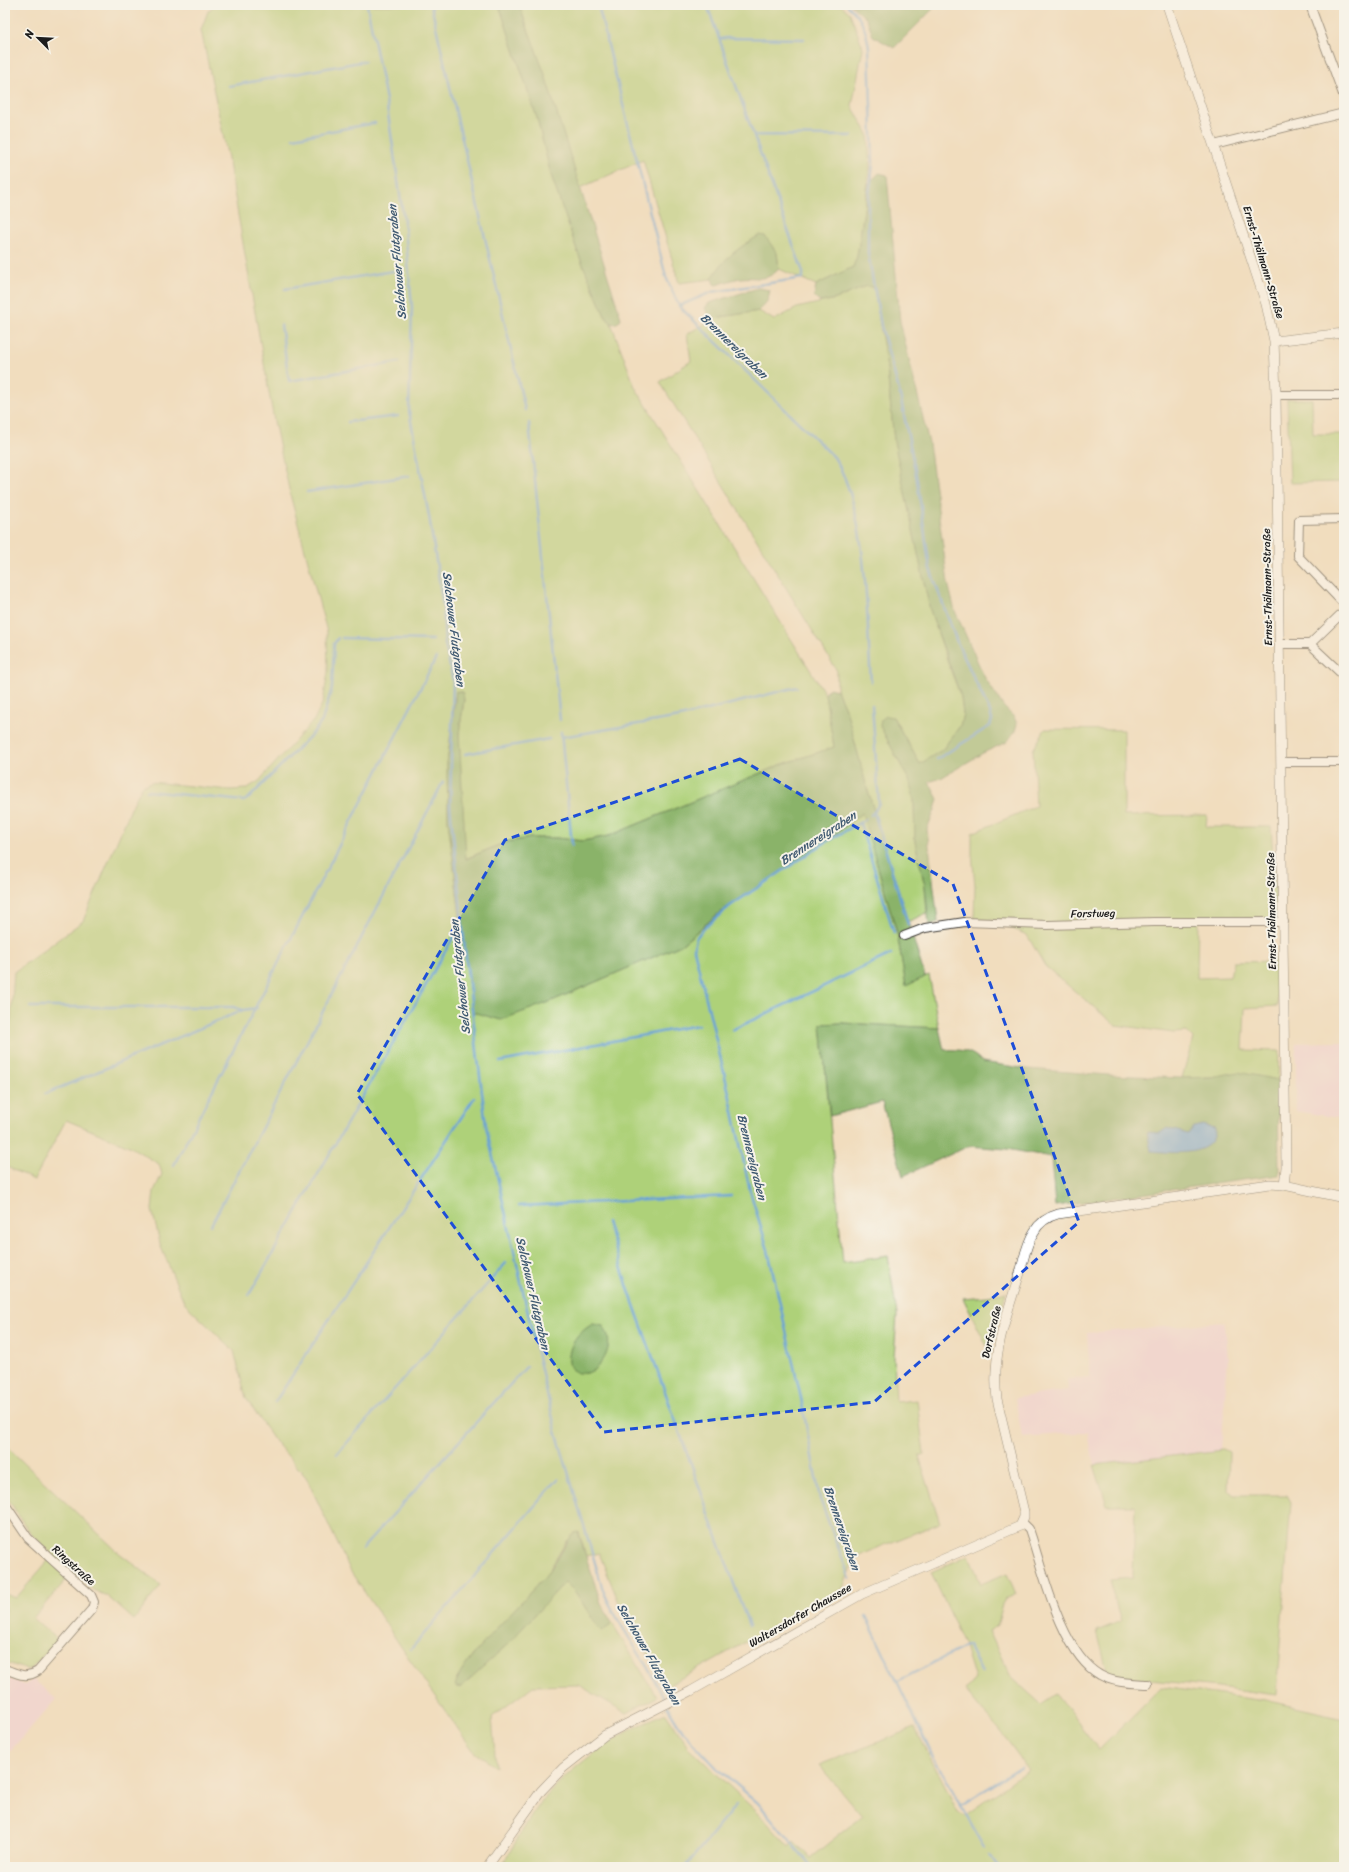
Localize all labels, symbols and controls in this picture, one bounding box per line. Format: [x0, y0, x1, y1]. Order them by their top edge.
north arrow [18, 18, 58, 58]
text: N [19, 26, 40, 42]
water label: Selchower Flutgraben [381, 202, 413, 320]
street label: Ernst-Thälmann-Straße [1237, 203, 1290, 321]
water label: Brennereigraben [695, 308, 774, 385]
street label: Ernst-Thälmann-Straße [1257, 528, 1278, 646]
water label: Selchower Flutgraben [436, 571, 472, 689]
water label: Brennereigraben [775, 804, 862, 871]
street label: Ernst-Thälmann-Straße [1261, 852, 1282, 970]
street label: Forstweg [1071, 904, 1116, 923]
water label: Selchower Flutgraben [443, 917, 477, 1035]
water label: Brennereigraben [731, 1112, 774, 1204]
water label: Selchower Flutgraben [509, 1234, 557, 1353]
street label: Dorfstraße [976, 1303, 1007, 1360]
water label: Brennereigraben [817, 1483, 867, 1574]
street label: Ringstraße [47, 1540, 100, 1591]
street label: Waltersdorfer Chaussee [745, 1578, 856, 1653]
water label: Selchower Flutgraben [611, 1599, 688, 1711]

